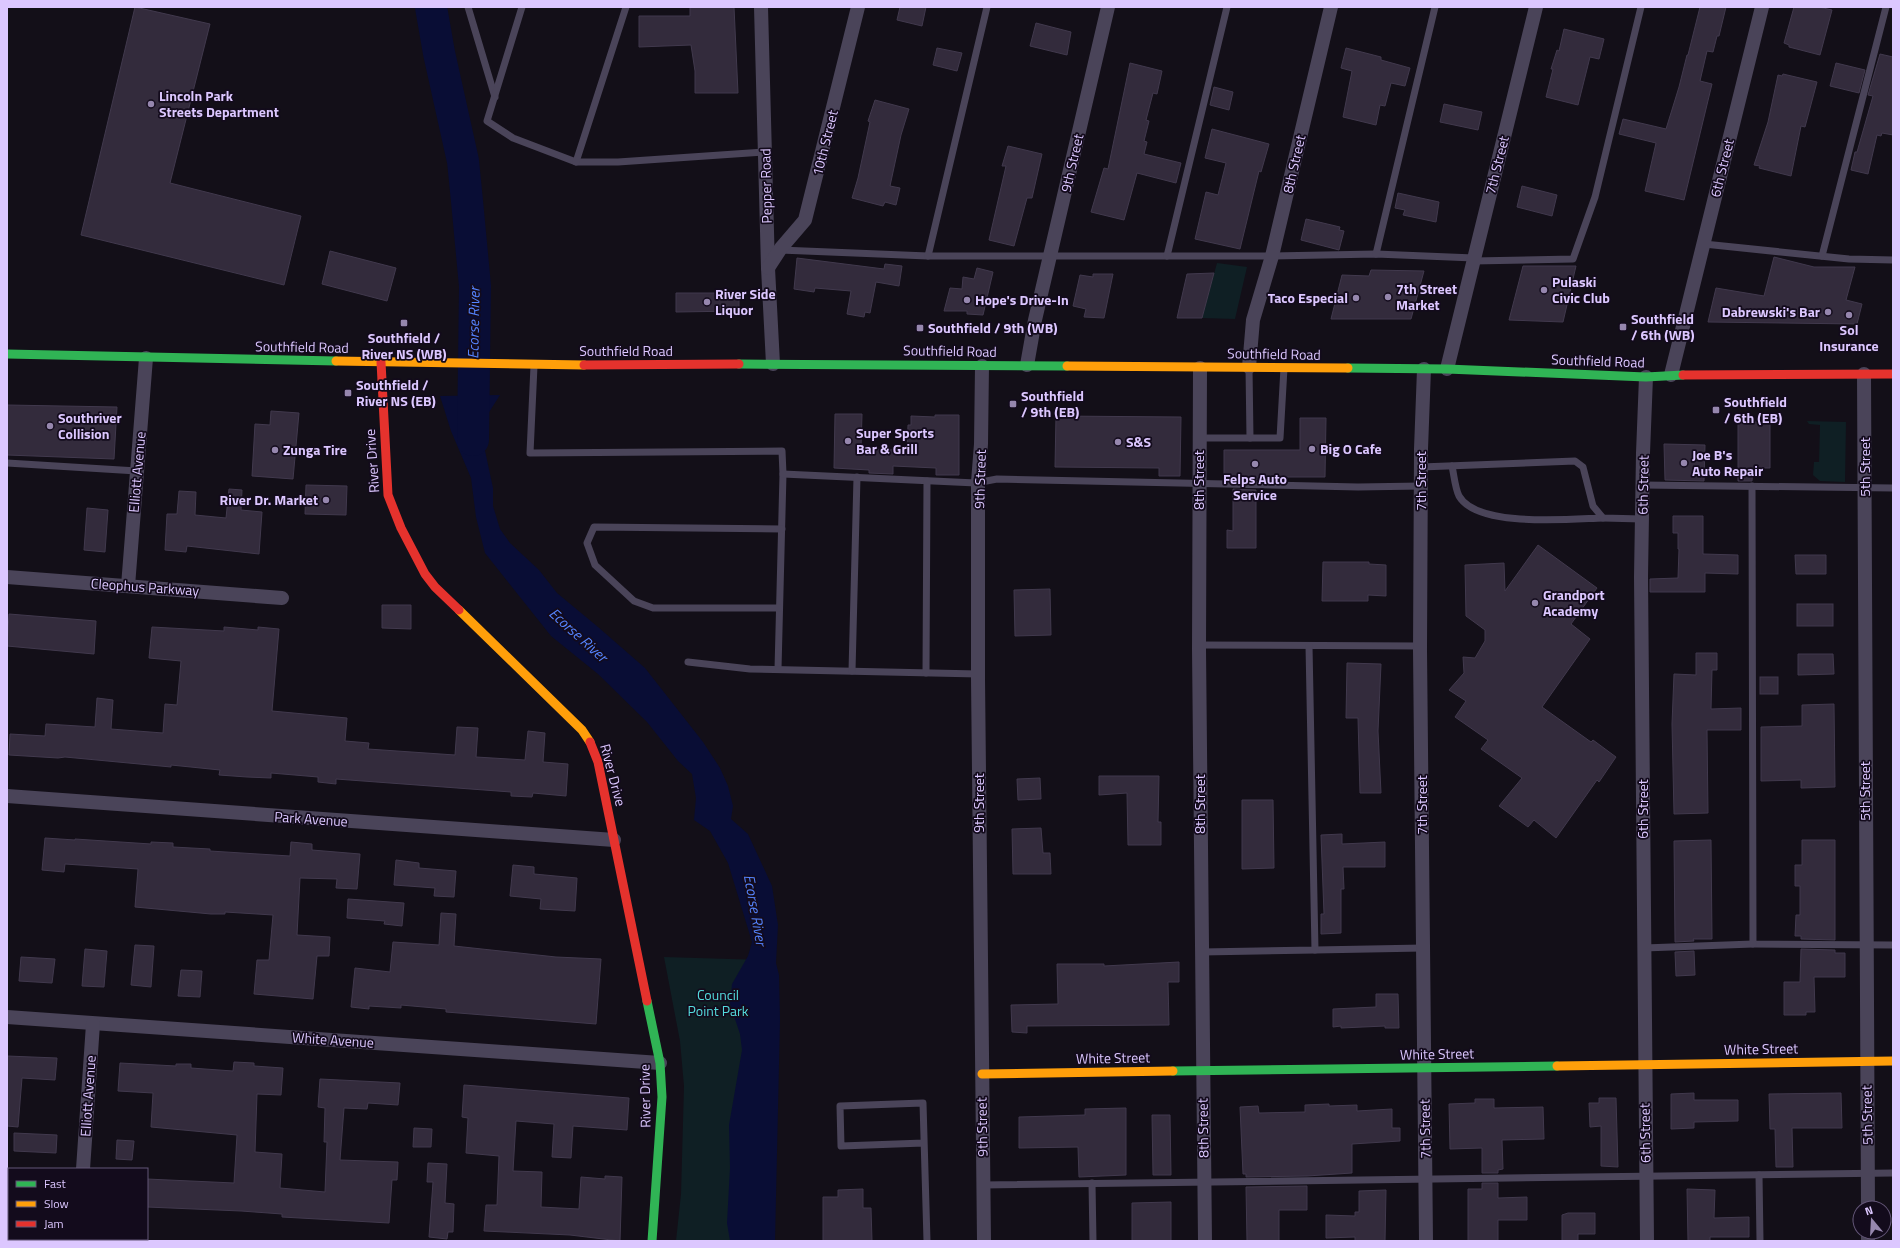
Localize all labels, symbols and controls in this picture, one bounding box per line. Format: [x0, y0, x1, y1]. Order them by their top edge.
place label: Lincoln Park Streets Department [159, 85, 279, 122]
marker: Lincoln Park Streets Department [146, 99, 156, 109]
street label: 10th Street [806, 108, 843, 178]
street label: 9th Street [1055, 131, 1088, 194]
street label: 8th Street [1277, 132, 1310, 195]
street label: 7th Street [1479, 133, 1514, 196]
street label: 6th Street [1704, 136, 1739, 199]
street label: Pepper Road [754, 148, 777, 224]
place label: Pulaski Civic Club [1552, 271, 1610, 308]
place label: 7th Street Market [1396, 278, 1457, 315]
place label: River Side Liquor [715, 283, 776, 320]
water label: Ecorse River [461, 285, 486, 359]
marker: Pulaski Civic Club [1539, 285, 1549, 295]
place label: Taco Especial [1268, 287, 1348, 308]
place label: Hope's Drive-In [975, 289, 1069, 310]
marker: 7th Street Market [1383, 292, 1393, 302]
marker: Taco Especial [1351, 293, 1361, 303]
marker: Hope's Drive-In [962, 295, 972, 305]
marker: River Side Liquor [702, 297, 712, 307]
place label: Dabrewski's Bar [1722, 301, 1820, 322]
marker: Dabrewski's Bar [1823, 307, 1833, 317]
place label: Southfield / 6th (WB) [1631, 308, 1695, 345]
marker: Sol Insurance [1844, 310, 1854, 320]
place label: Southfield / 9th (WB) [928, 317, 1057, 338]
marker: Southfield / River NS (WB) [399, 318, 409, 328]
place label: Sol Insurance [1819, 319, 1879, 356]
marker: Southfield / 6th (WB) [1618, 322, 1628, 332]
marker: Southfield / 9th (WB) [915, 323, 925, 333]
place label: Southfield / River NS (WB) [361, 327, 447, 364]
street label: Southfield Road [255, 335, 349, 358]
street label: Southfield Road [903, 339, 997, 362]
street label: Southfield Road [579, 340, 673, 361]
street label: Southfield Road [1227, 342, 1321, 365]
street label: Southfield Road [1551, 348, 1645, 373]
place label: Southfield / River NS (EB) [356, 374, 436, 411]
place label: Southfield / 9th (EB) [1021, 385, 1084, 422]
marker: Southfield / River NS (EB) [343, 388, 353, 398]
place label: Southfield / 6th (EB) [1724, 391, 1787, 428]
marker: Southfield / 9th (EB) [1008, 399, 1018, 409]
marker: Southfield / 6th (EB) [1711, 405, 1721, 415]
place label: Southriver Collision [58, 407, 122, 444]
marker: Southriver Collision [45, 421, 55, 431]
place label: Super Sports Bar & Grill [856, 422, 934, 459]
street label: River Drive [359, 428, 384, 494]
street label: Elliott Avenue [122, 431, 151, 513]
place label: S&S [1126, 431, 1151, 452]
marker: Super Sports Bar & Grill [843, 436, 853, 446]
marker: S&S [1113, 437, 1123, 447]
street label: 5th Street [1854, 437, 1875, 497]
place label: Big O Cafe [1320, 438, 1382, 459]
place label: Zunga Tire [283, 439, 347, 460]
marker: Big O Cafe [1307, 444, 1317, 454]
place label: Joe B's Auto Repair [1692, 444, 1763, 481]
marker: Zunga Tire [270, 445, 280, 455]
street label: 9th Street [968, 449, 991, 509]
street label: 8th Street [1188, 450, 1209, 510]
street label: 7th Street [1410, 451, 1431, 511]
street label: 6th Street [1631, 455, 1654, 515]
marker: Joe B's Auto Repair [1679, 458, 1689, 468]
marker: Felps Auto Service [1250, 459, 1260, 469]
place label: Felps Auto Service [1223, 468, 1287, 505]
place label: River Dr. Market [220, 489, 318, 510]
marker: River Dr. Market [321, 495, 331, 505]
street label: Cleophus Parkway [90, 572, 200, 601]
place label: Grandport Academy [1543, 584, 1605, 621]
marker: Grandport Academy [1530, 598, 1540, 608]
water label: Ecorse River [544, 602, 614, 669]
street label: River Drive [595, 741, 632, 808]
street label: 5th Street [1854, 761, 1875, 821]
street label: 9th Street [968, 773, 989, 833]
street label: 8th Street [1189, 774, 1210, 834]
street label: 7th Street [1411, 775, 1432, 835]
street label: 6th Street [1632, 779, 1653, 839]
street label: Park Avenue [274, 805, 349, 832]
water label: Ecorse River [738, 872, 773, 950]
park label: Council Point Park [688, 984, 749, 1021]
street label: White Avenue [291, 1026, 375, 1053]
street label: White Street [1724, 1037, 1798, 1060]
street label: White Street [1400, 1042, 1474, 1065]
street label: White Street [1076, 1046, 1150, 1069]
street label: Elliott Avenue [74, 1055, 101, 1137]
street label: River Drive [633, 1064, 656, 1128]
street label: 5th Street [1855, 1085, 1878, 1145]
street label: 9th Street [970, 1097, 993, 1157]
street label: 8th Street [1191, 1098, 1214, 1158]
street label: 7th Street [1413, 1099, 1436, 1159]
street label: 6th Street [1633, 1103, 1656, 1163]
legend [8, 1168, 148, 1240]
text: Fast [44, 1174, 67, 1193]
text: Slow [44, 1194, 69, 1213]
north arrow [1852, 1200, 1892, 1240]
text: N [1863, 1202, 1875, 1219]
text: Jam [44, 1214, 64, 1233]

